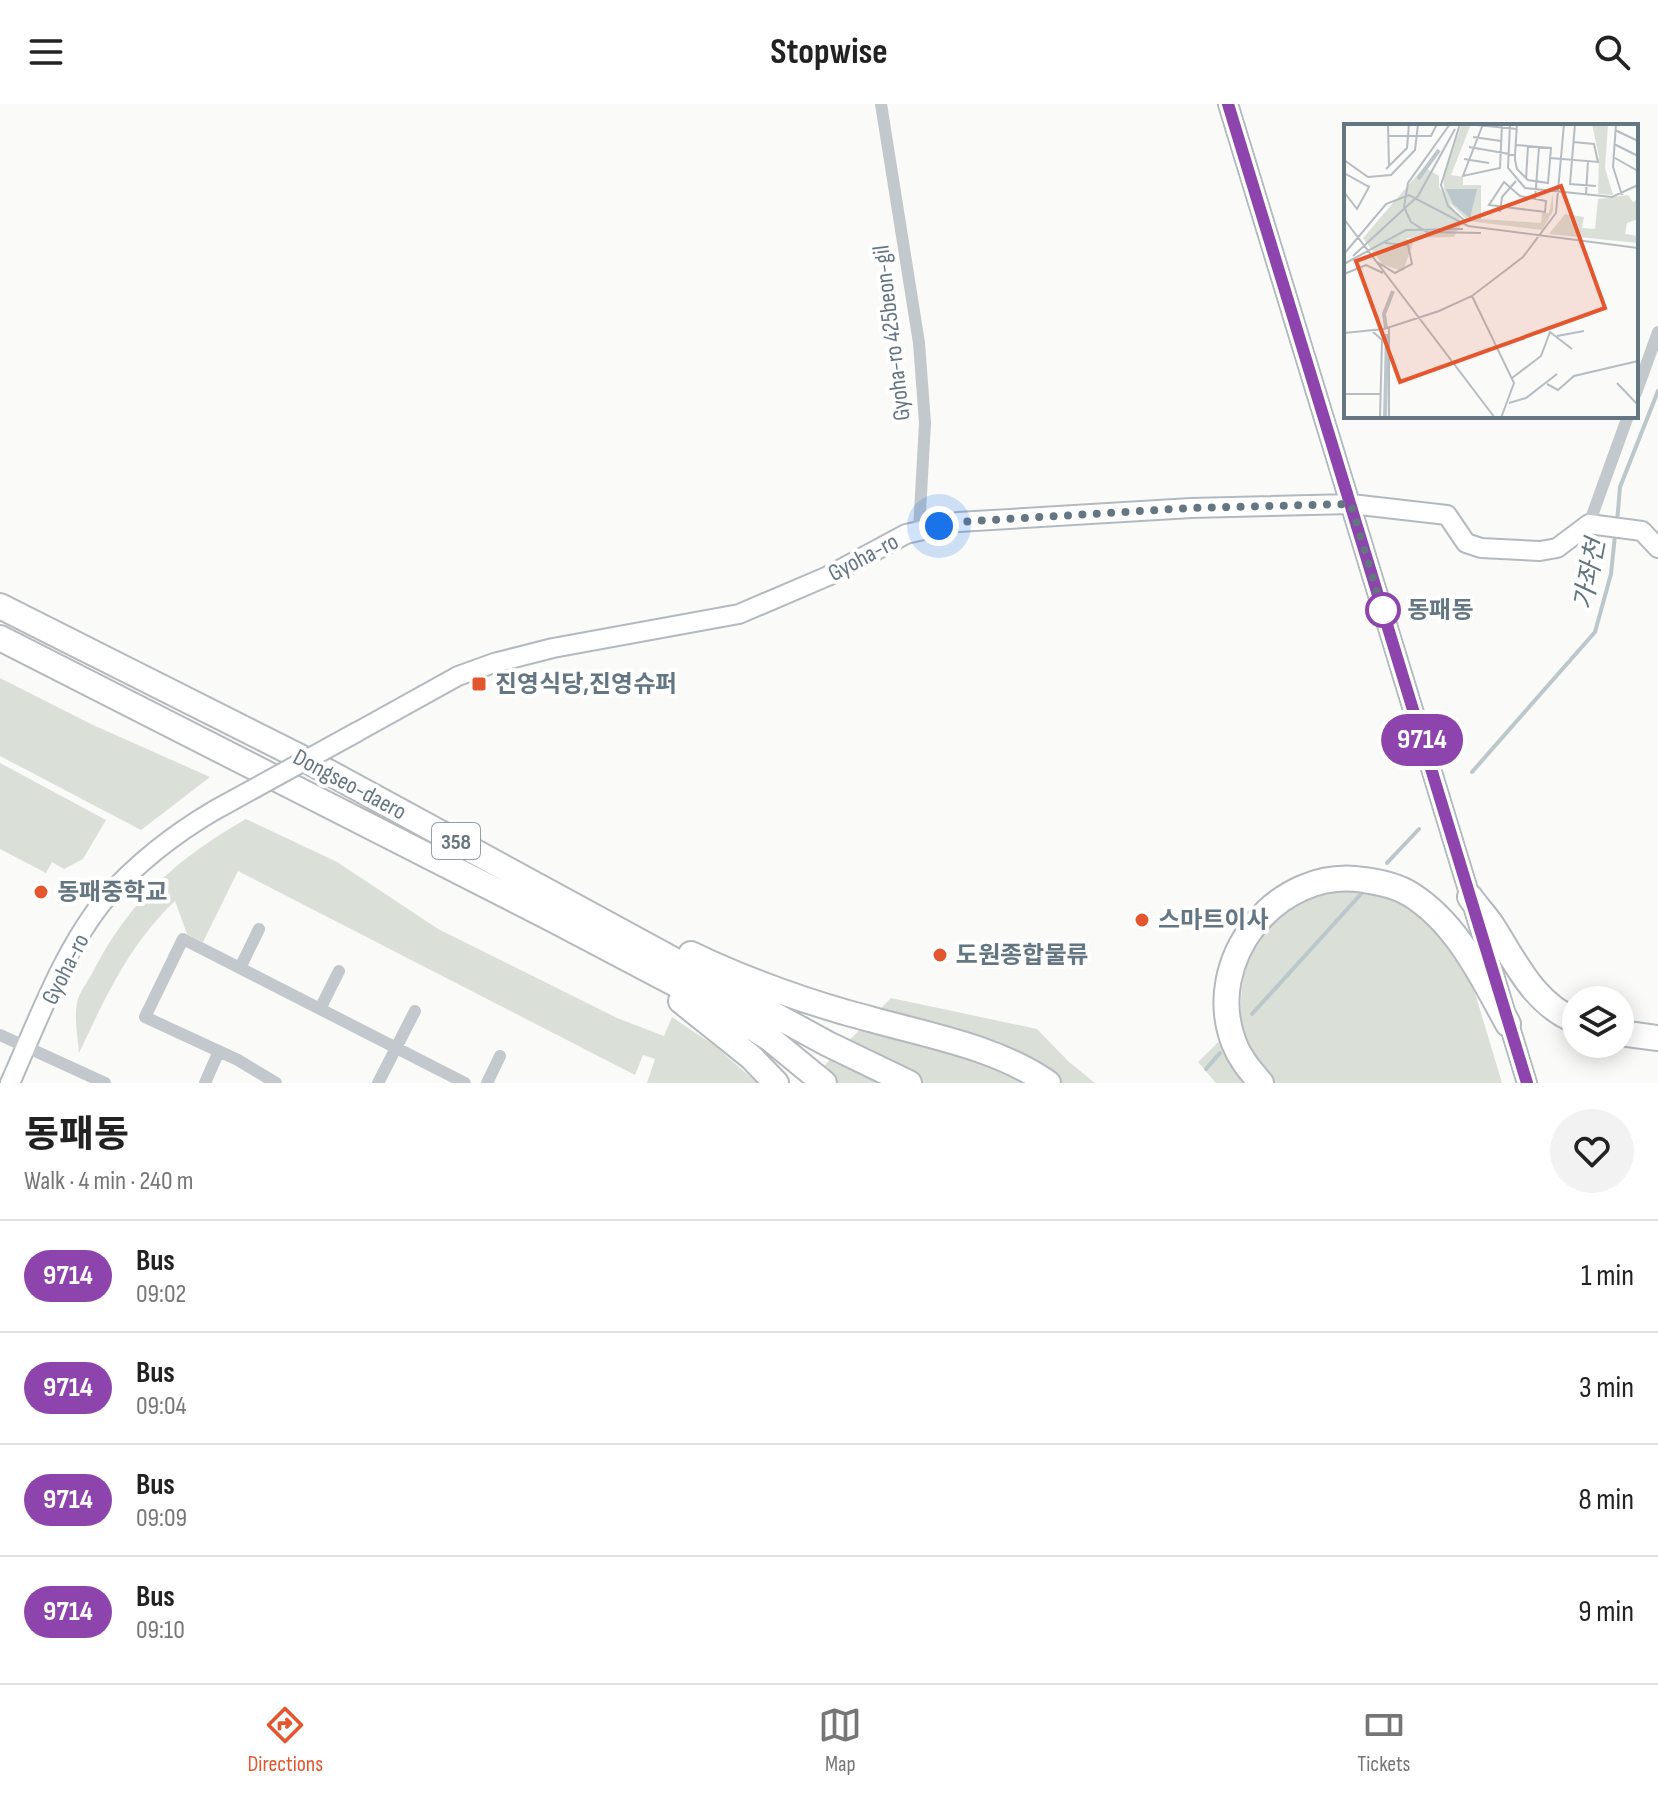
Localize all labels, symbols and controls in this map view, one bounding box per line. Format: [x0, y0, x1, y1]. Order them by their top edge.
icon: menu [24, 30, 68, 74]
icon: search [1590, 30, 1634, 74]
text: Stopwise [770, 31, 888, 74]
inset map [1344, 124, 1638, 418]
street label: Gyoha-ro 425beon-gil [866, 243, 917, 422]
your location [919, 506, 959, 546]
street label: Gyoha-ro [823, 527, 903, 588]
water label: 가좌천 [1568, 533, 1613, 612]
marker: 동패동 [1366, 593, 1400, 627]
place label: 동패동 [1407, 596, 1473, 625]
place label: 진영식당,진영슈퍼 [495, 670, 677, 699]
marker: 진영식당,진영슈퍼 [470, 675, 488, 693]
line badge: 9714 [1366, 714, 1478, 766]
text: 9714 [1397, 723, 1447, 756]
street label: Dongseo-daero [288, 743, 411, 826]
road number: 358 [432, 823, 480, 859]
place label: 동패중학교 [57, 878, 167, 907]
marker: 동패중학교 [32, 883, 50, 901]
place label: 스마트이사 [1158, 906, 1268, 935]
marker: 스마트이사 [1133, 911, 1151, 929]
street label: Gyoha-ro [35, 929, 95, 1009]
place label: 도원종합물류 [956, 941, 1088, 970]
marker: 도원종합물류 [931, 946, 949, 964]
map controls [1562, 986, 1634, 1058]
button: layers [1562, 986, 1634, 1058]
button: heart [1550, 1109, 1634, 1193]
text: 동패동 [24, 1113, 129, 1158]
text: Walk · 4 min · 240 m [24, 1166, 193, 1197]
text: Bus [136, 1243, 175, 1279]
text: 1 min [1581, 1258, 1634, 1294]
text: 9714 [43, 1259, 93, 1292]
text: 09:02 [136, 1279, 186, 1310]
text: Bus [136, 1355, 175, 1391]
text: 3 min [1579, 1370, 1634, 1406]
text: 9714 [43, 1371, 93, 1404]
text: 09:04 [136, 1391, 186, 1422]
text: Bus [136, 1467, 175, 1503]
text: 8 min [1578, 1482, 1634, 1518]
text: 9714 [43, 1483, 93, 1516]
text: 09:09 [136, 1503, 187, 1534]
text: Bus [136, 1579, 175, 1615]
text: 9 min [1578, 1594, 1634, 1630]
text: 9714 [43, 1595, 93, 1628]
text: 09:10 [136, 1615, 185, 1646]
tab: Directions [248, 1703, 323, 1778]
tab: Map [818, 1703, 862, 1778]
tab: Tickets [1357, 1703, 1410, 1778]

